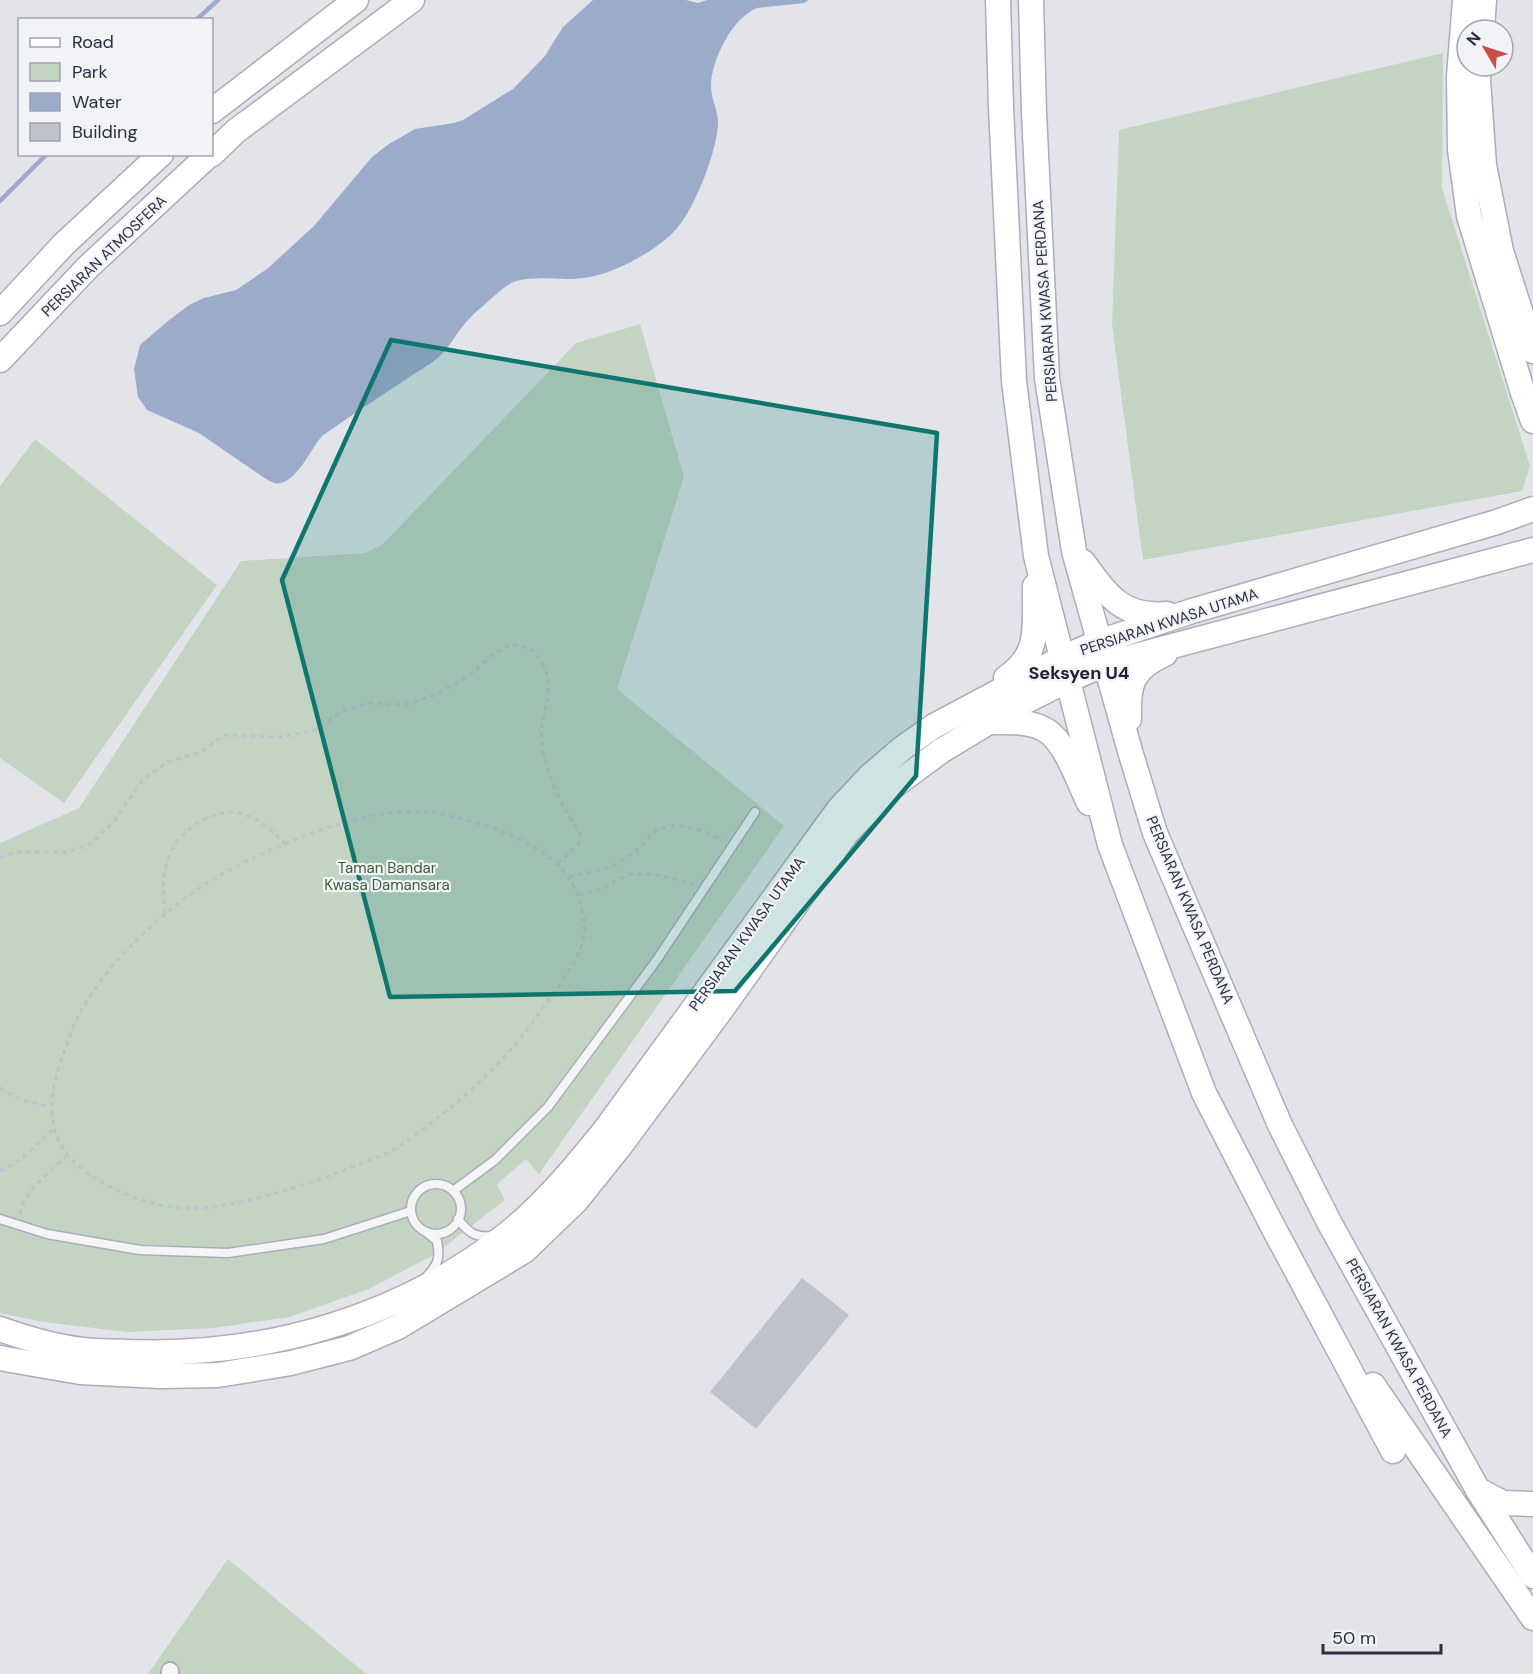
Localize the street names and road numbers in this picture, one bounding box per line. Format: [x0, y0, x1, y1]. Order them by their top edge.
street label: PERSIARAN ATMOSFERA [37, 191, 171, 321]
street label: PERSIARAN KWASA PERDANA [1028, 199, 1062, 403]
street label: PERSIARAN KWASA UTAMA [1077, 584, 1261, 660]
street label: PERSIARAN KWASA PERDANA [1141, 813, 1239, 1007]
street label: PERSIARAN KWASA UTAMA [684, 853, 810, 1015]
street label: PERSIARAN KWASA PERDANA [1341, 1255, 1457, 1441]

